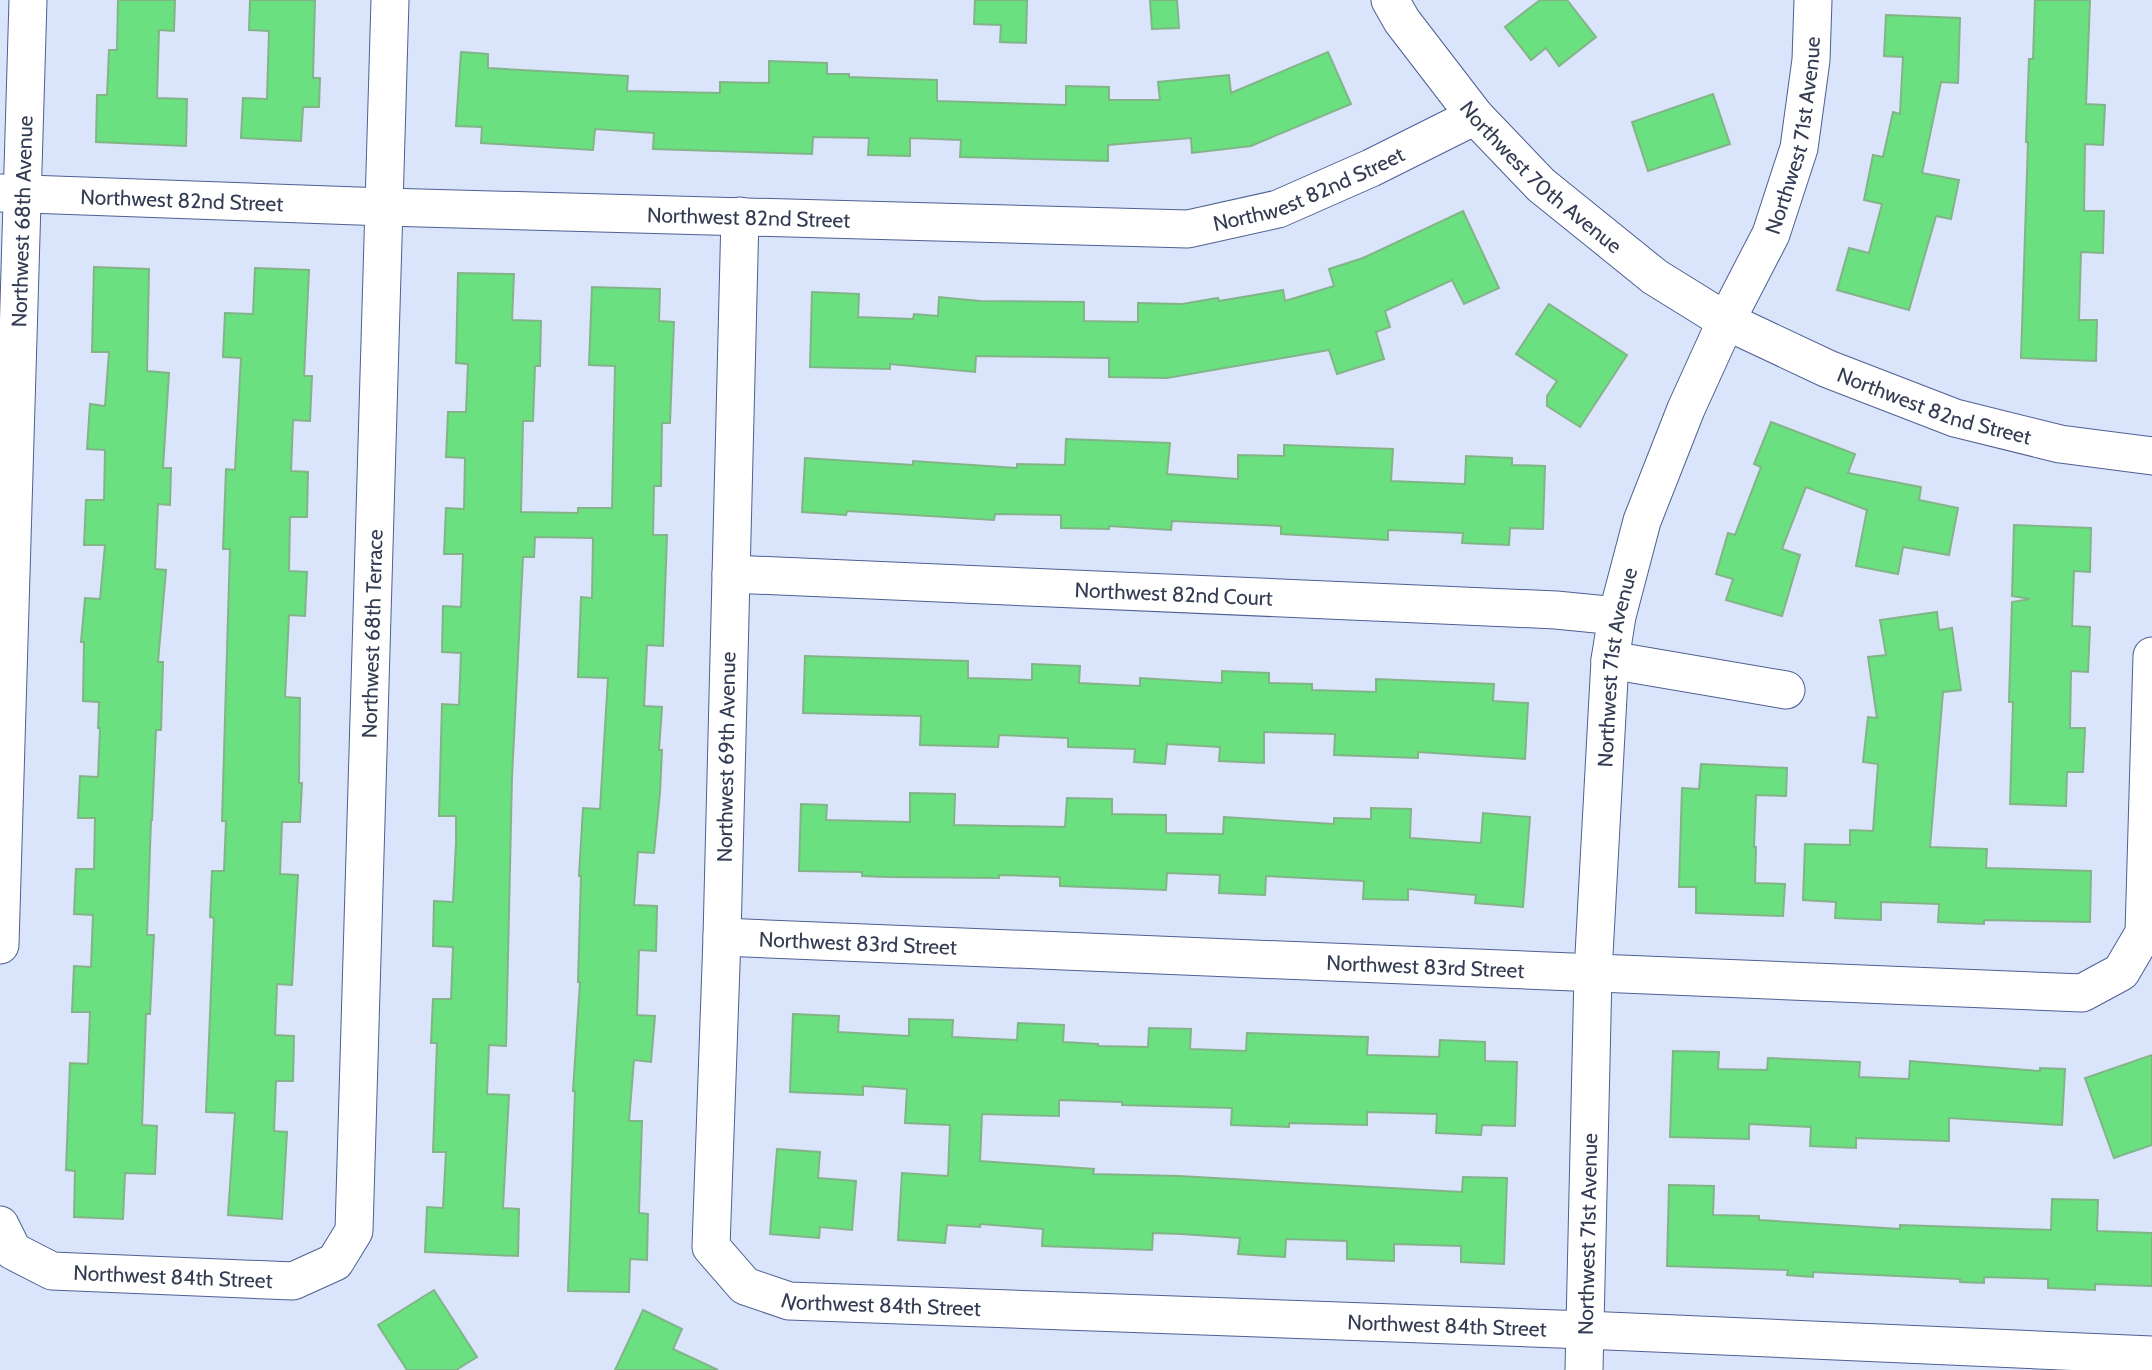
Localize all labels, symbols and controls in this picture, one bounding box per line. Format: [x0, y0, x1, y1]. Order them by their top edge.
street label: Northwest 71st Avenue [1759, 36, 1824, 237]
street label: Northwest 70th Avenue [1455, 96, 1627, 258]
street label: Northwest 68th Avenue [6, 115, 37, 328]
street label: Northwest 82nd Street [1210, 141, 1408, 236]
street label: Northwest 82nd Street [80, 183, 284, 216]
street label: Northwest 82nd Street [647, 202, 851, 232]
street label: Northwest 82nd Street [1834, 361, 2034, 449]
street label: Northwest 68th Terrace [356, 529, 387, 739]
street label: Northwest 71st Avenue [1592, 564, 1642, 768]
street label: Northwest 82nd Court [1074, 577, 1273, 610]
street label: Northwest 69th Avenue [712, 651, 740, 863]
street label: Northwest 83rd Street [758, 926, 957, 959]
street label: Northwest 83rd Street [1326, 949, 1525, 983]
street label: Northwest 71st Avenue [1572, 1133, 1602, 1335]
street label: Northwest 84th Street [73, 1259, 273, 1293]
street label: Northwest 84th Street [778, 1287, 981, 1320]
street label: Northwest 84th Street [1347, 1309, 1547, 1341]

